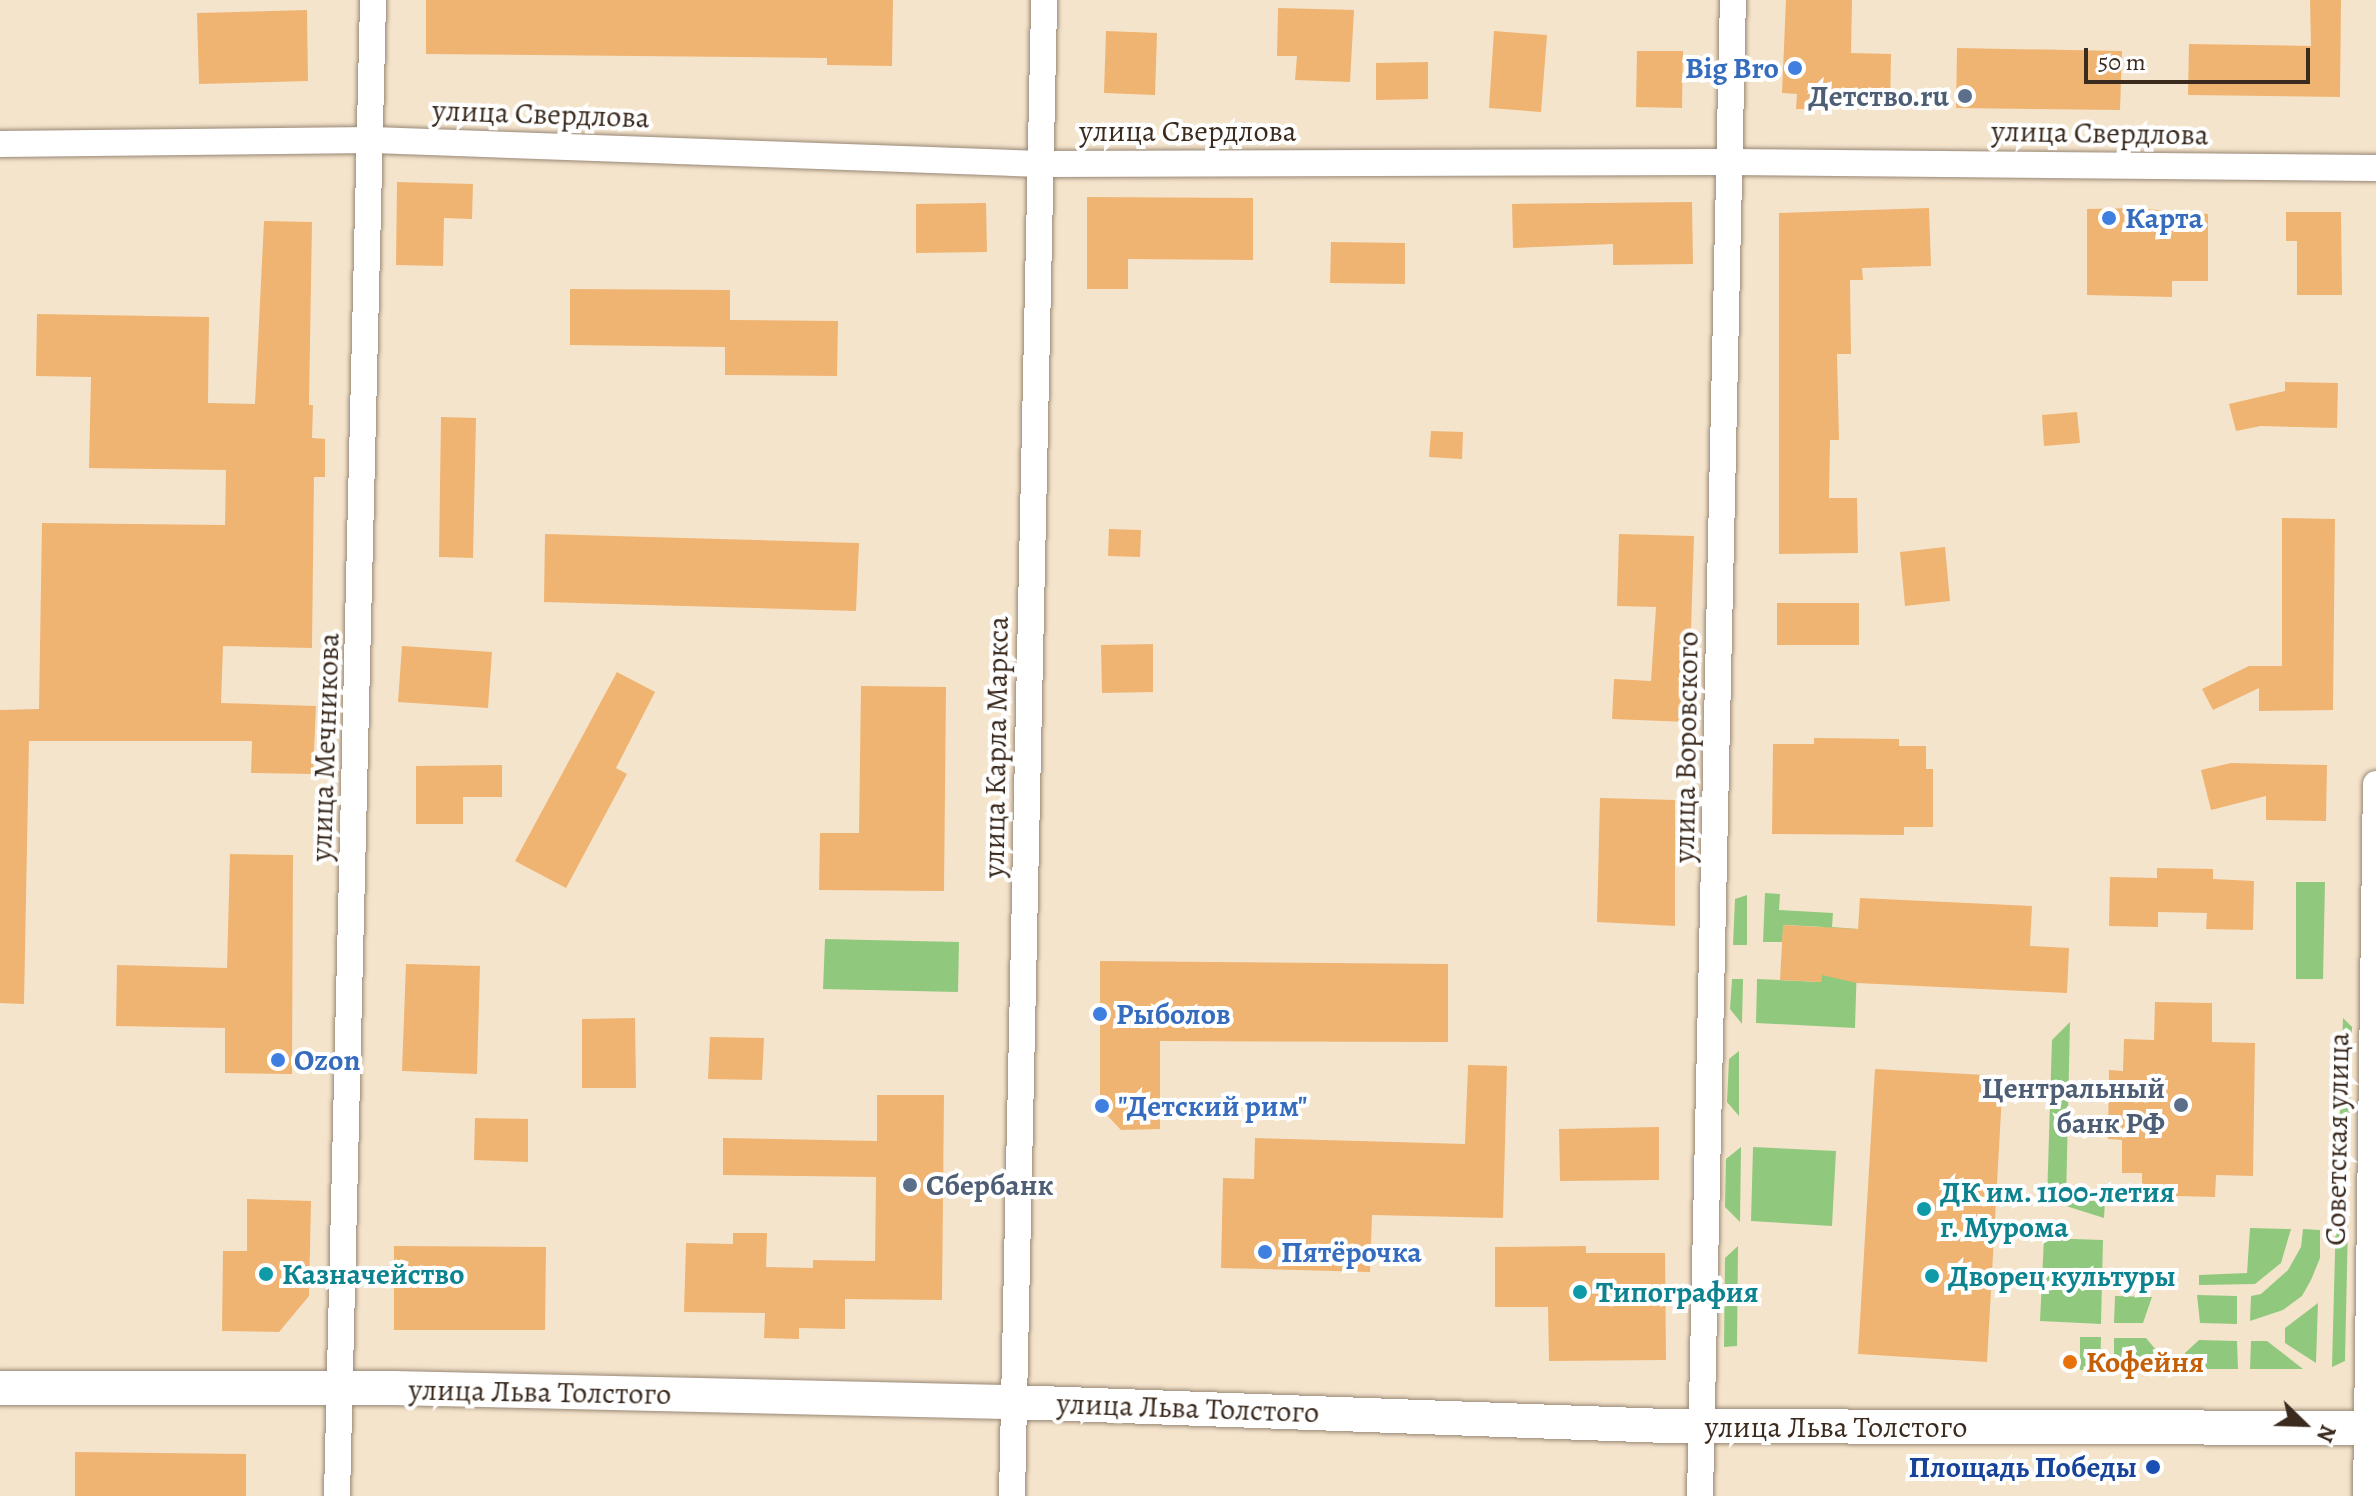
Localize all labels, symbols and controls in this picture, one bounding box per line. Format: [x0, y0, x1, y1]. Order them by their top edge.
scale bar [2088, 32, 2314, 82]
text: 50 m [2098, 46, 2146, 78]
place label: Big Bro [1685, 50, 1779, 86]
marker: Big Bro [1786, 59, 1804, 77]
place label: Детство.ru [1808, 78, 1949, 114]
marker: Детство.ru [1956, 87, 1974, 105]
street label: улица Свердлова [432, 92, 650, 136]
street label: улица Свердлова [1079, 113, 1297, 149]
street label: улица Свердлова [1991, 113, 2209, 153]
place label: Карта [2125, 200, 2203, 236]
marker: Карта [2100, 209, 2118, 227]
street label: улица Карла Маркса [976, 616, 1016, 878]
street label: улица Воровского [1666, 631, 1706, 863]
street label: улица Мечникова [303, 632, 347, 862]
place label: Рыболов [1116, 996, 1231, 1032]
marker: Рыболов [1091, 1005, 1109, 1023]
street label: Советская улица [2317, 1032, 2357, 1246]
place label: Ozon [294, 1042, 360, 1078]
marker: Ozon [269, 1051, 287, 1069]
place label: Центральный банк РФ [1982, 1070, 2165, 1140]
place label: "Детский рим" [1118, 1088, 1307, 1124]
marker: Центральный банк РФ [2172, 1096, 2190, 1114]
marker: "Детский рим" [1093, 1097, 1111, 1115]
place label: Сбербанк [926, 1167, 1054, 1203]
place label: ДК им. 1100-летия г. Мурома [1940, 1174, 2175, 1244]
marker: Сбербанк [901, 1176, 919, 1194]
marker: ДК им. 1100-летия г. Мурома [1915, 1200, 1933, 1218]
place label: Пятёрочка [1281, 1234, 1422, 1270]
marker: Пятёрочка [1256, 1243, 1274, 1261]
place label: Казначейство [282, 1256, 464, 1292]
place label: Дворец культуры [1948, 1258, 2176, 1294]
marker: Казначейство [257, 1265, 275, 1283]
marker: Дворец культуры [1923, 1267, 1941, 1285]
place label: Типография [1596, 1274, 1759, 1310]
marker: Типография [1571, 1283, 1589, 1301]
place label: Кофейня [2086, 1344, 2204, 1380]
marker: Кофейня [2061, 1353, 2079, 1371]
street label: улица Льва Толстого [408, 1372, 672, 1412]
north arrow [2264, 1384, 2344, 1464]
street label: улица Льва Толстого [1056, 1385, 1320, 1431]
street label: улица Льва Толстого [1705, 1409, 1967, 1445]
text: N [2309, 1420, 2343, 1447]
place label: Площадь Победы [1909, 1449, 2137, 1485]
marker: Площадь Победы [2144, 1458, 2162, 1476]

